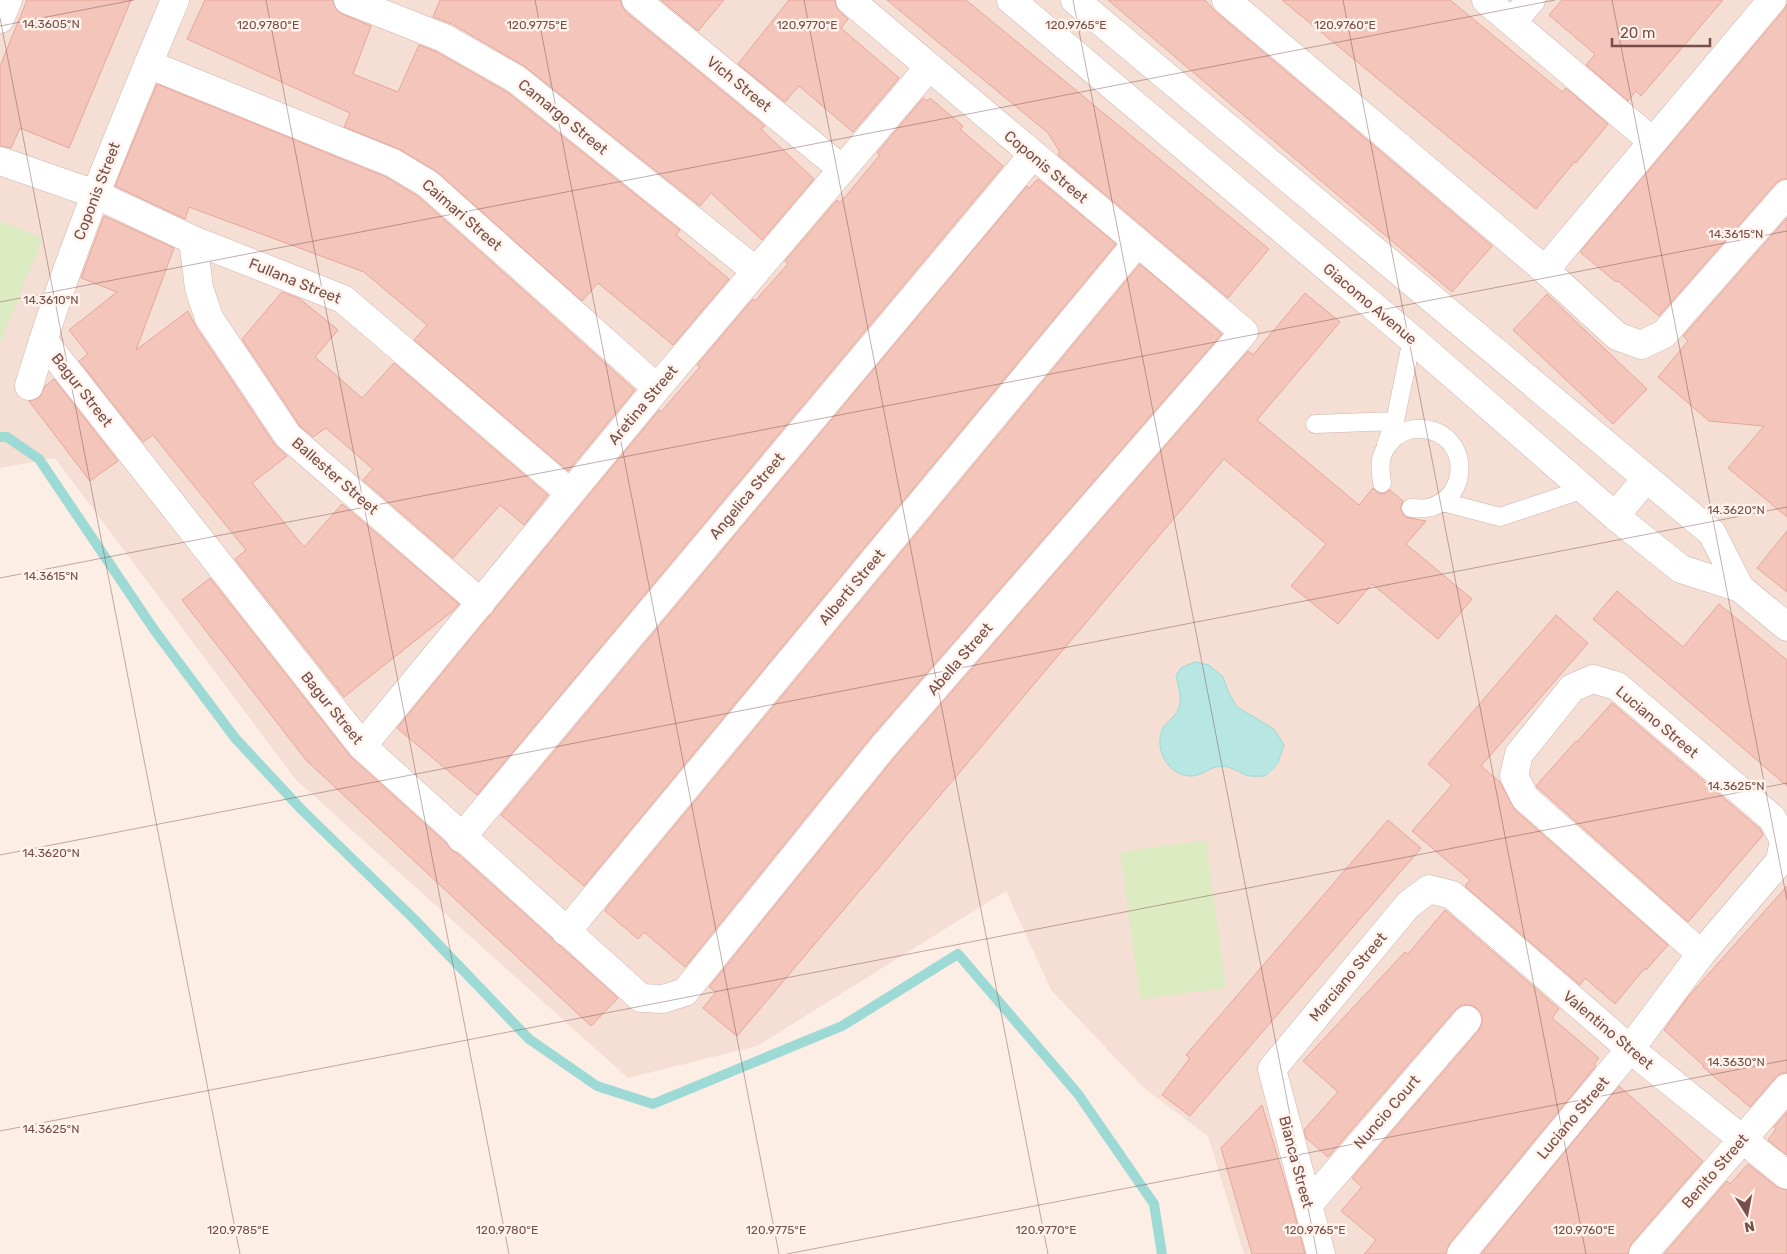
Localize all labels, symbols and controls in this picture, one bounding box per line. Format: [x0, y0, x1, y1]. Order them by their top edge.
scale bar [1612, 15, 1710, 47]
text: 14.3605°N [22, 17, 80, 31]
text: 120.9780°E [237, 18, 299, 32]
text: 120.9775°E [507, 18, 567, 32]
text: 120.9770°E [776, 18, 838, 32]
text: 120.9765°E [1045, 18, 1107, 32]
text: 120.9760°E [1314, 18, 1376, 32]
text: 20 m [1620, 24, 1655, 42]
street label: Vich Street [703, 53, 775, 116]
street label: Camargo Street [515, 75, 612, 159]
street label: Coponis Street [1001, 127, 1092, 207]
street label: Coponis Street [70, 139, 124, 243]
street label: Caimari Street [418, 175, 506, 255]
text: 14.3615°N [1709, 227, 1763, 241]
street label: Fullana Street [246, 254, 344, 308]
street label: Giacomo Avenue [1319, 260, 1421, 348]
text: 14.3610°N [23, 293, 79, 307]
street label: Bagur Street [48, 350, 116, 431]
street label: Aretina Street [605, 362, 681, 448]
street label: Ballester Street [288, 434, 382, 518]
street label: Angelica Street [706, 449, 788, 543]
text: 14.3620°N [1707, 503, 1765, 517]
street label: Alberti Street [815, 545, 889, 629]
text: 14.3615°N [24, 569, 78, 583]
street label: Abella Street [924, 619, 996, 699]
street label: Bagur Street [297, 668, 367, 748]
street label: Luciano Street [1612, 682, 1702, 762]
text: 14.3625°N [1707, 779, 1765, 793]
text: 14.3620°N [22, 846, 80, 860]
street label: Marciano Street [1306, 929, 1391, 1025]
street label: Valentino Street [1559, 987, 1657, 1073]
text: 14.3630°N [1707, 1055, 1765, 1069]
street label: Nuncio Court [1350, 1071, 1424, 1153]
street label: Luciano Street [1533, 1073, 1613, 1163]
street label: Bianca Street [1275, 1114, 1317, 1210]
text: 14.3625°N [22, 1122, 80, 1136]
street label: Benito Street [1678, 1130, 1752, 1212]
north arrow [1722, 1189, 1772, 1239]
text: N [1743, 1217, 1756, 1236]
text: 120.9785°E [207, 1223, 269, 1237]
text: 120.9780°E [476, 1223, 538, 1237]
text: 120.9775°E [746, 1223, 806, 1237]
text: 120.9770°E [1015, 1223, 1077, 1237]
text: 120.9765°E [1284, 1223, 1346, 1237]
text: 120.9760°E [1553, 1223, 1615, 1237]

